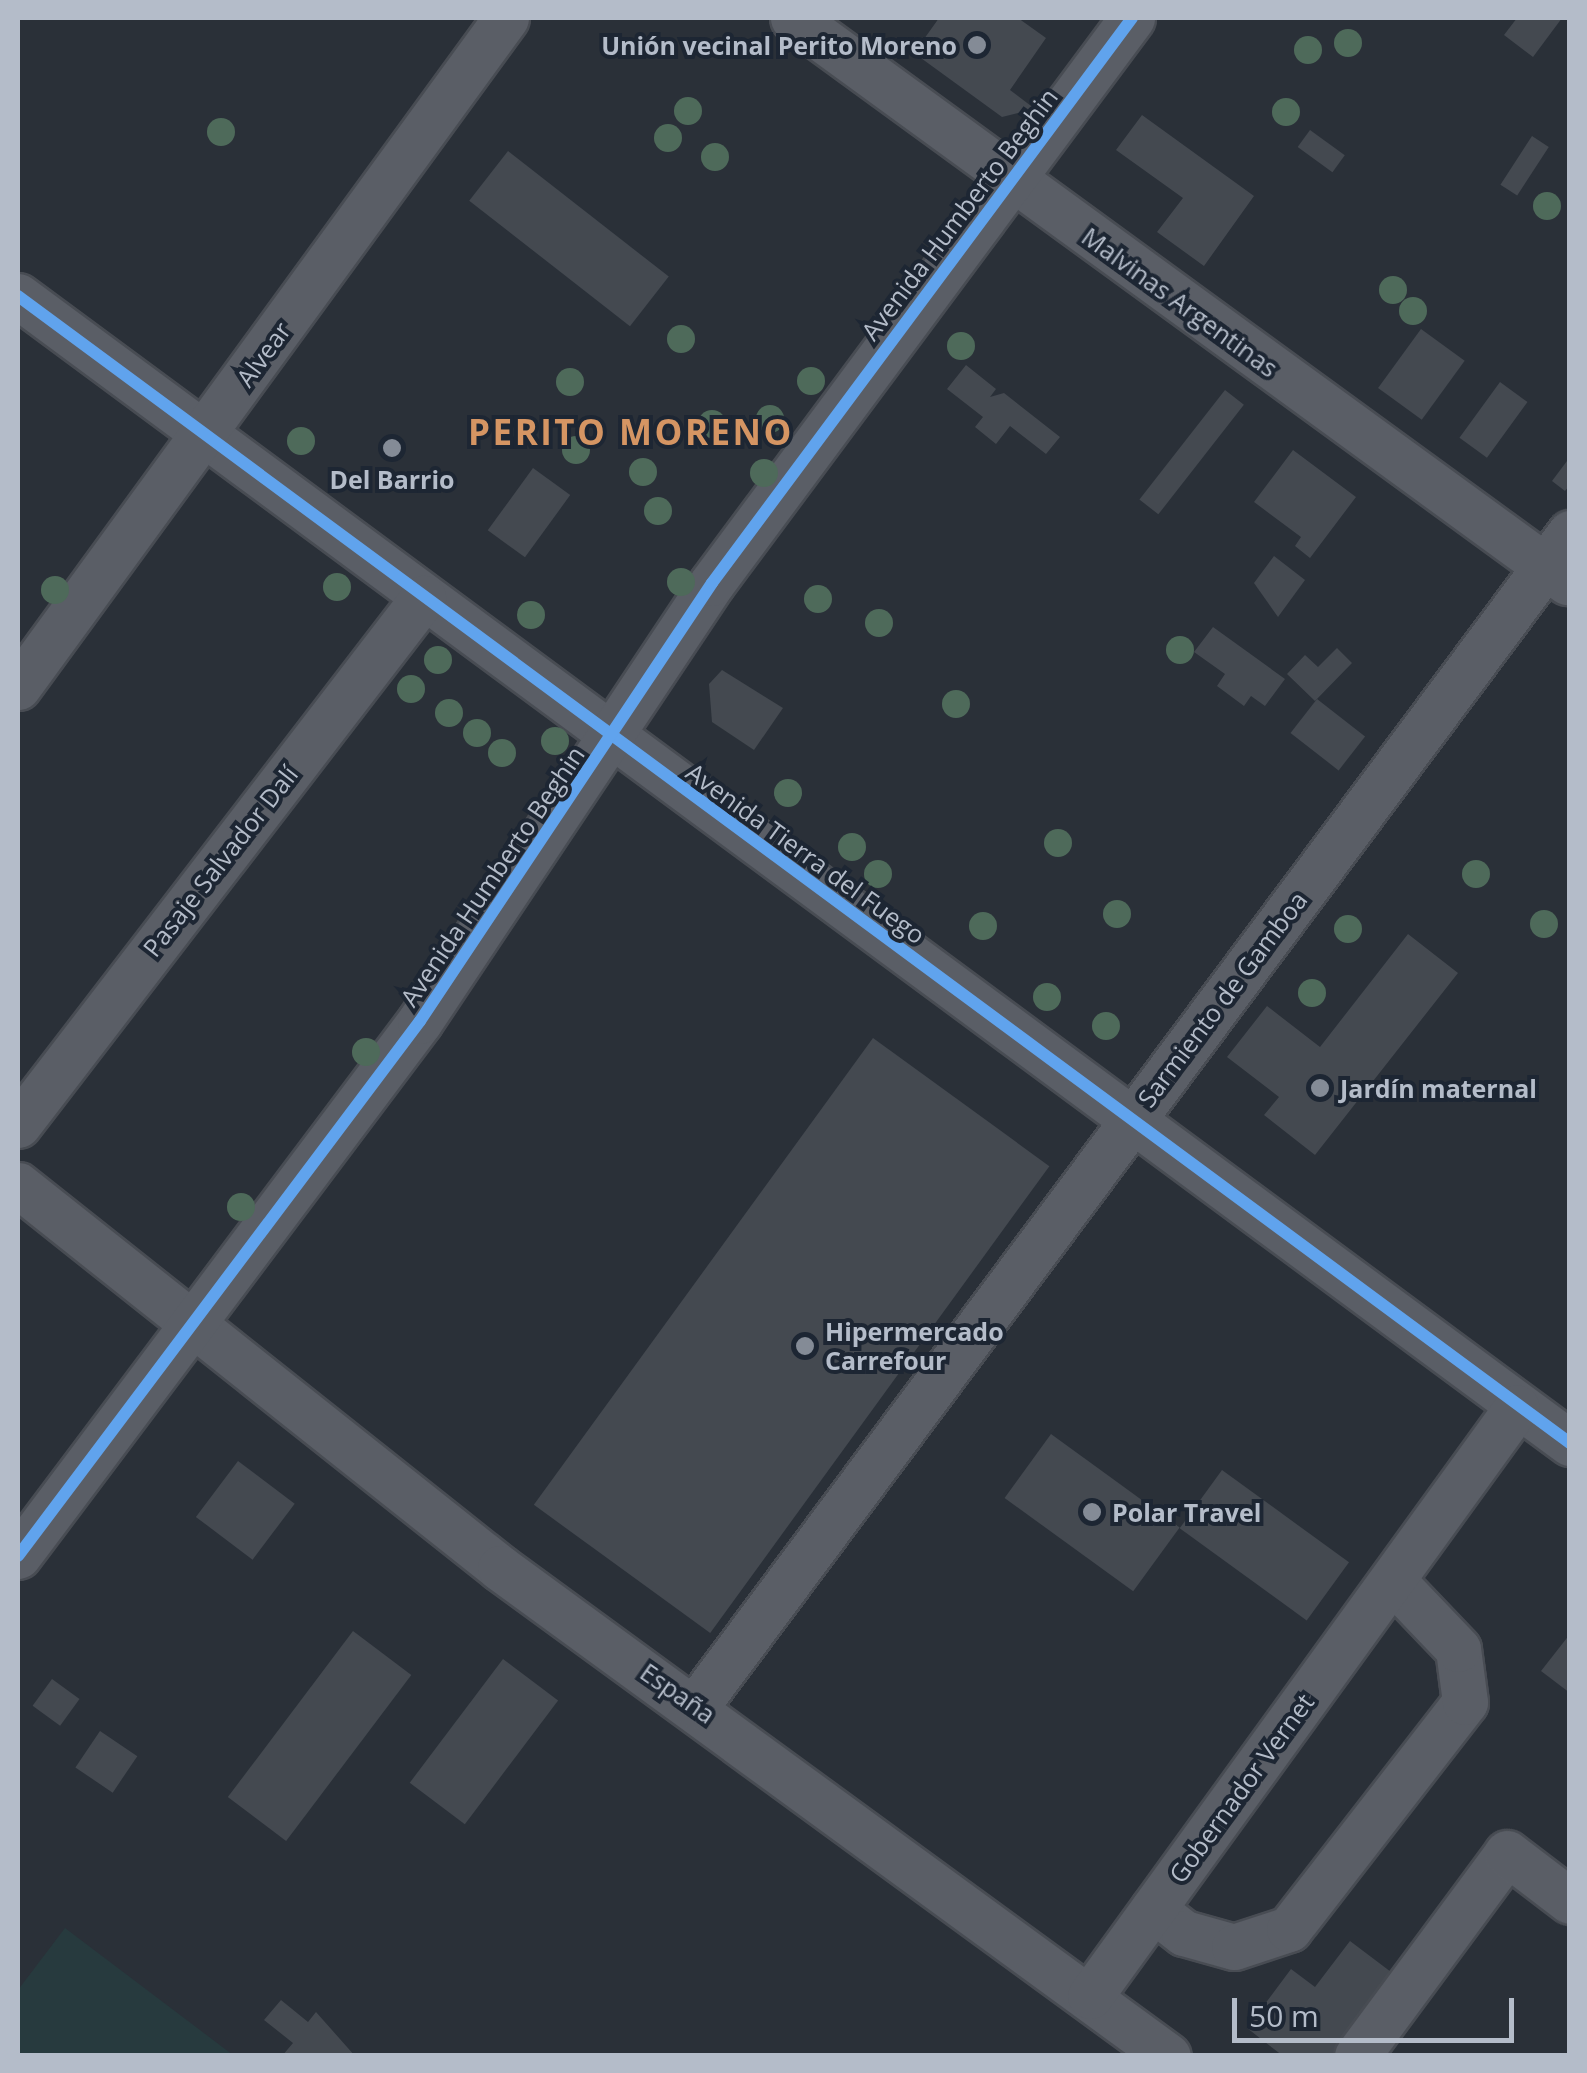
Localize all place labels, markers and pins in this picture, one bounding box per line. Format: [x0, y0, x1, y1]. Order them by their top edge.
place label: Unión vecinal Perito Moreno [601, 30, 957, 60]
marker: Unión vecinal Perito Moreno [966, 34, 988, 56]
marker: Del Barrio [381, 437, 403, 459]
place label: Del Barrio [329, 464, 455, 494]
place label: Jardín maternal [1340, 1073, 1537, 1103]
marker: Jardín maternal [1309, 1077, 1331, 1099]
place label: Hipermercado Carrefour [825, 1317, 1004, 1376]
marker: Hipermercado Carrefour [794, 1335, 816, 1357]
place label: Polar Travel [1112, 1497, 1261, 1527]
marker: Polar Travel [1081, 1501, 1103, 1523]

